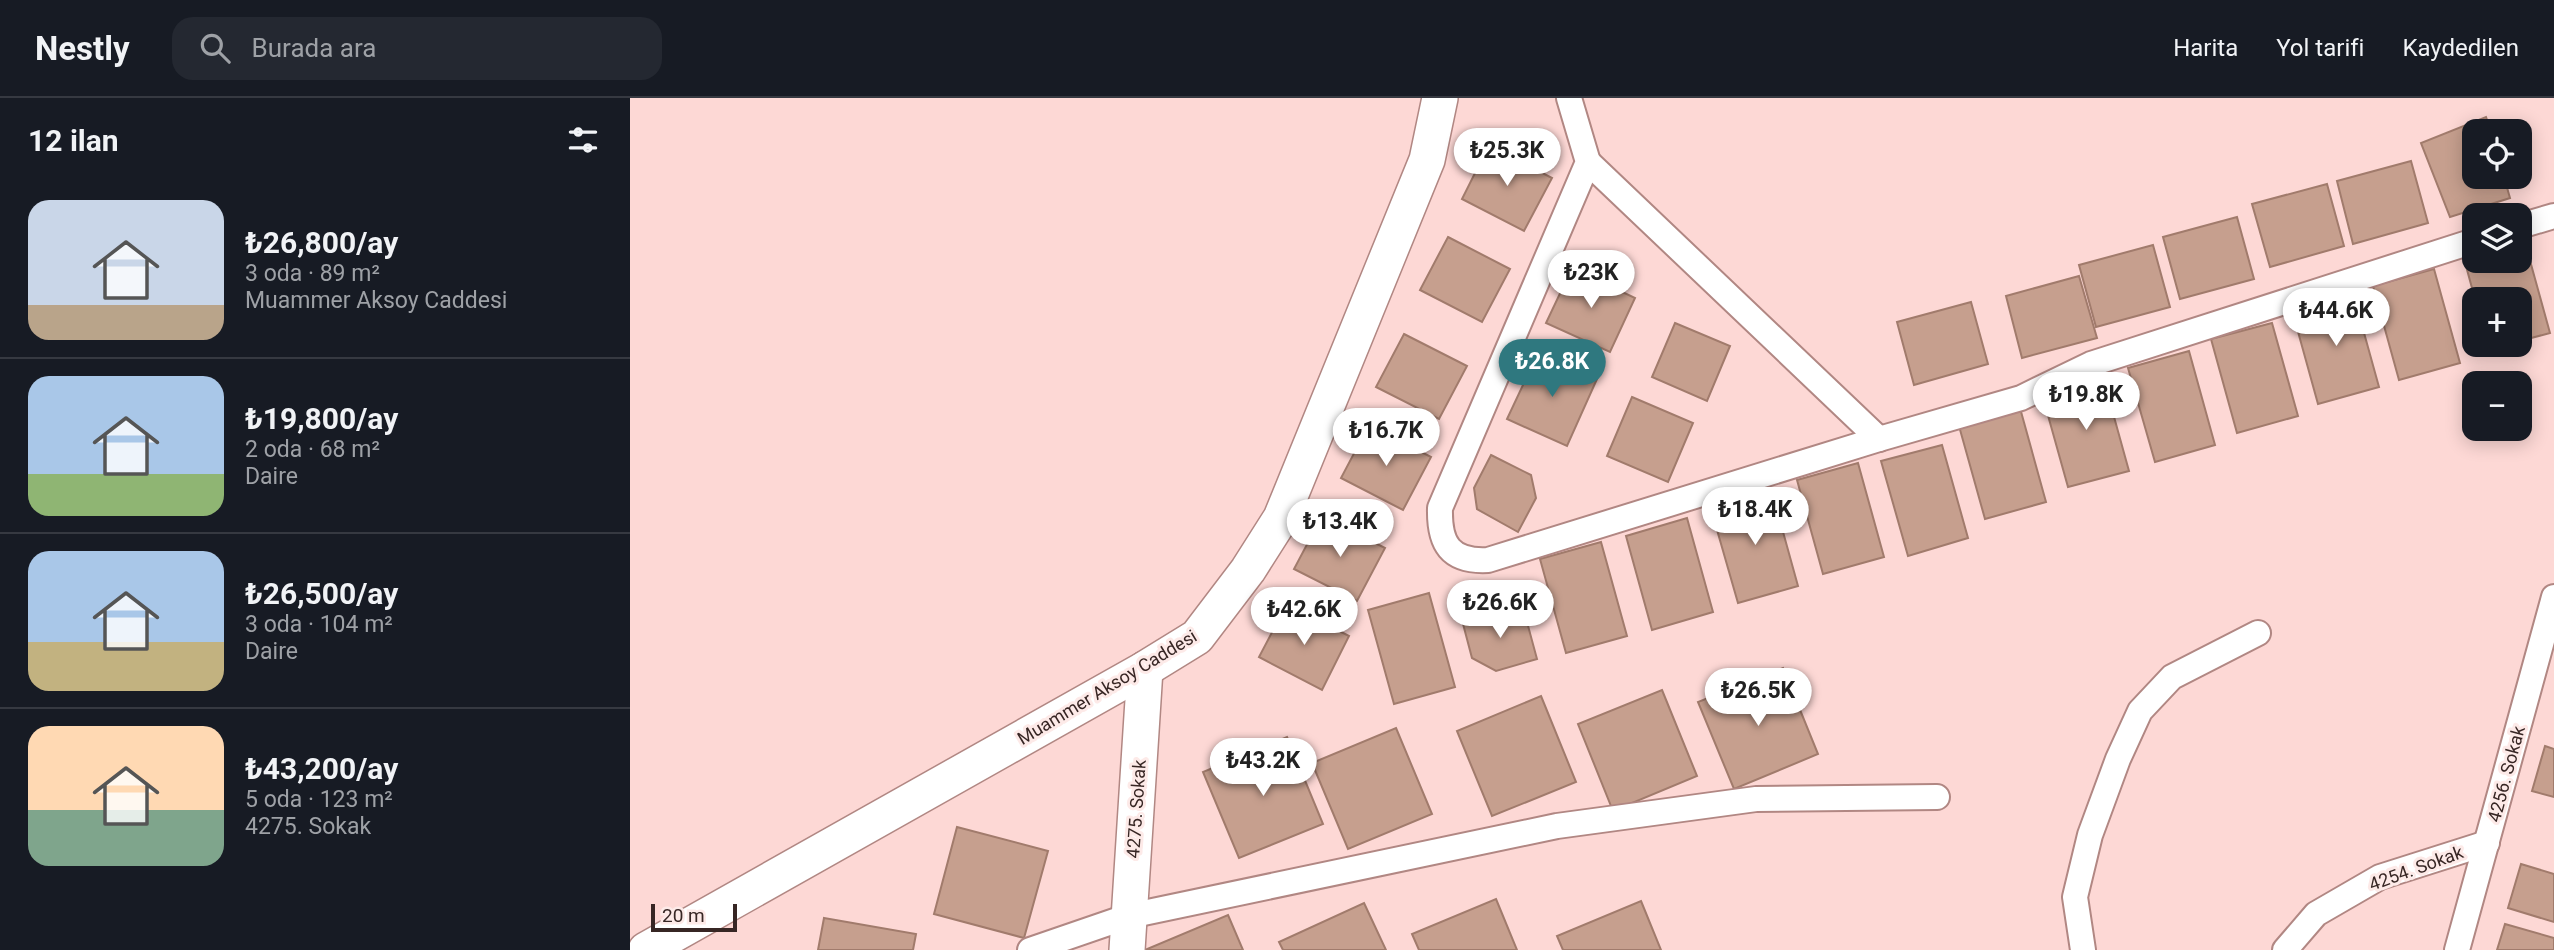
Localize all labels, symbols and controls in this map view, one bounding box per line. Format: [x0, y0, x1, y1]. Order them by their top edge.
search box [172, 17, 662, 80]
text: Nestly [35, 29, 130, 68]
icon: search [196, 29, 234, 67]
text: Burada ara [252, 33, 376, 63]
text: Harita [2173, 34, 2238, 62]
text: Yol tarifi [2276, 34, 2364, 62]
text: Kaydedilen [2402, 34, 2519, 62]
map controls [2462, 119, 2532, 441]
button: locate [2462, 119, 2532, 189]
icon: filters [564, 121, 602, 159]
text: 12 ilan [28, 123, 119, 158]
pin: ₺25.3K [1450, 129, 1564, 188]
text: ₺25.3K [1470, 137, 1544, 164]
button: layers [2462, 203, 2532, 273]
text: ₺26,800/ay [245, 225, 398, 260]
icon: home [84, 228, 168, 312]
pin: ₺23K [1550, 250, 1632, 310]
text: ₺23K [1564, 259, 1618, 286]
text: 3 oda · 89 m² [245, 260, 380, 287]
text: Muammer Aksoy Caddesi [245, 287, 507, 314]
button: + [2462, 287, 2532, 357]
pin: ₺44.6K [2279, 288, 2393, 348]
text: ₺44.6K [2299, 297, 2373, 324]
pin: ₺26.8K [1495, 340, 1609, 399]
text: ₺26.8K [1515, 348, 1589, 375]
button: − [2462, 371, 2532, 441]
pin: ₺19.8K [2029, 372, 2143, 432]
text: ₺19.8K [2049, 381, 2123, 408]
text: ₺19,800/ay [245, 401, 398, 436]
icon: home [84, 404, 168, 488]
pin: ₺16.7K [1329, 408, 1443, 468]
text: ₺16.7K [1349, 417, 1423, 444]
text: 2 oda · 68 m² [245, 436, 380, 463]
text: Daire [245, 463, 298, 490]
pin: ₺18.4K [1698, 488, 1812, 547]
text: ₺18.4K [1718, 496, 1792, 523]
pin: ₺13.4K [1283, 500, 1397, 559]
text: ₺13.4K [1303, 508, 1377, 535]
text: ₺26,500/ay [245, 576, 398, 611]
icon: home [84, 579, 168, 663]
pin: ₺26.6K [1443, 580, 1557, 640]
pin: ₺42.6K [1247, 588, 1361, 647]
text: ₺26.6K [1463, 589, 1537, 616]
text: ₺42.6K [1267, 596, 1341, 623]
text: 3 oda · 104 m² [245, 611, 393, 638]
street label: Muammer Aksoy Caddesi [1014, 625, 1200, 749]
text: Daire [245, 638, 298, 665]
pin: ₺26.5K [1701, 668, 1815, 728]
text: ₺26.5K [1721, 677, 1795, 704]
street label: 4256. Sokak [2483, 723, 2529, 824]
pin: ₺43.2K [1206, 738, 1320, 798]
text: ₺43.2K [1226, 747, 1300, 774]
text: ₺43,200/ay [245, 751, 398, 786]
icon: home [84, 754, 168, 838]
street label: 4275. Sokak [1122, 758, 1150, 859]
text: 5 oda · 123 m² [245, 786, 393, 813]
text: 4275. Sokak [245, 813, 371, 840]
street label: 4254. Sokak [2366, 841, 2467, 895]
scale bar [651, 901, 737, 933]
text: 20 m [662, 904, 705, 927]

